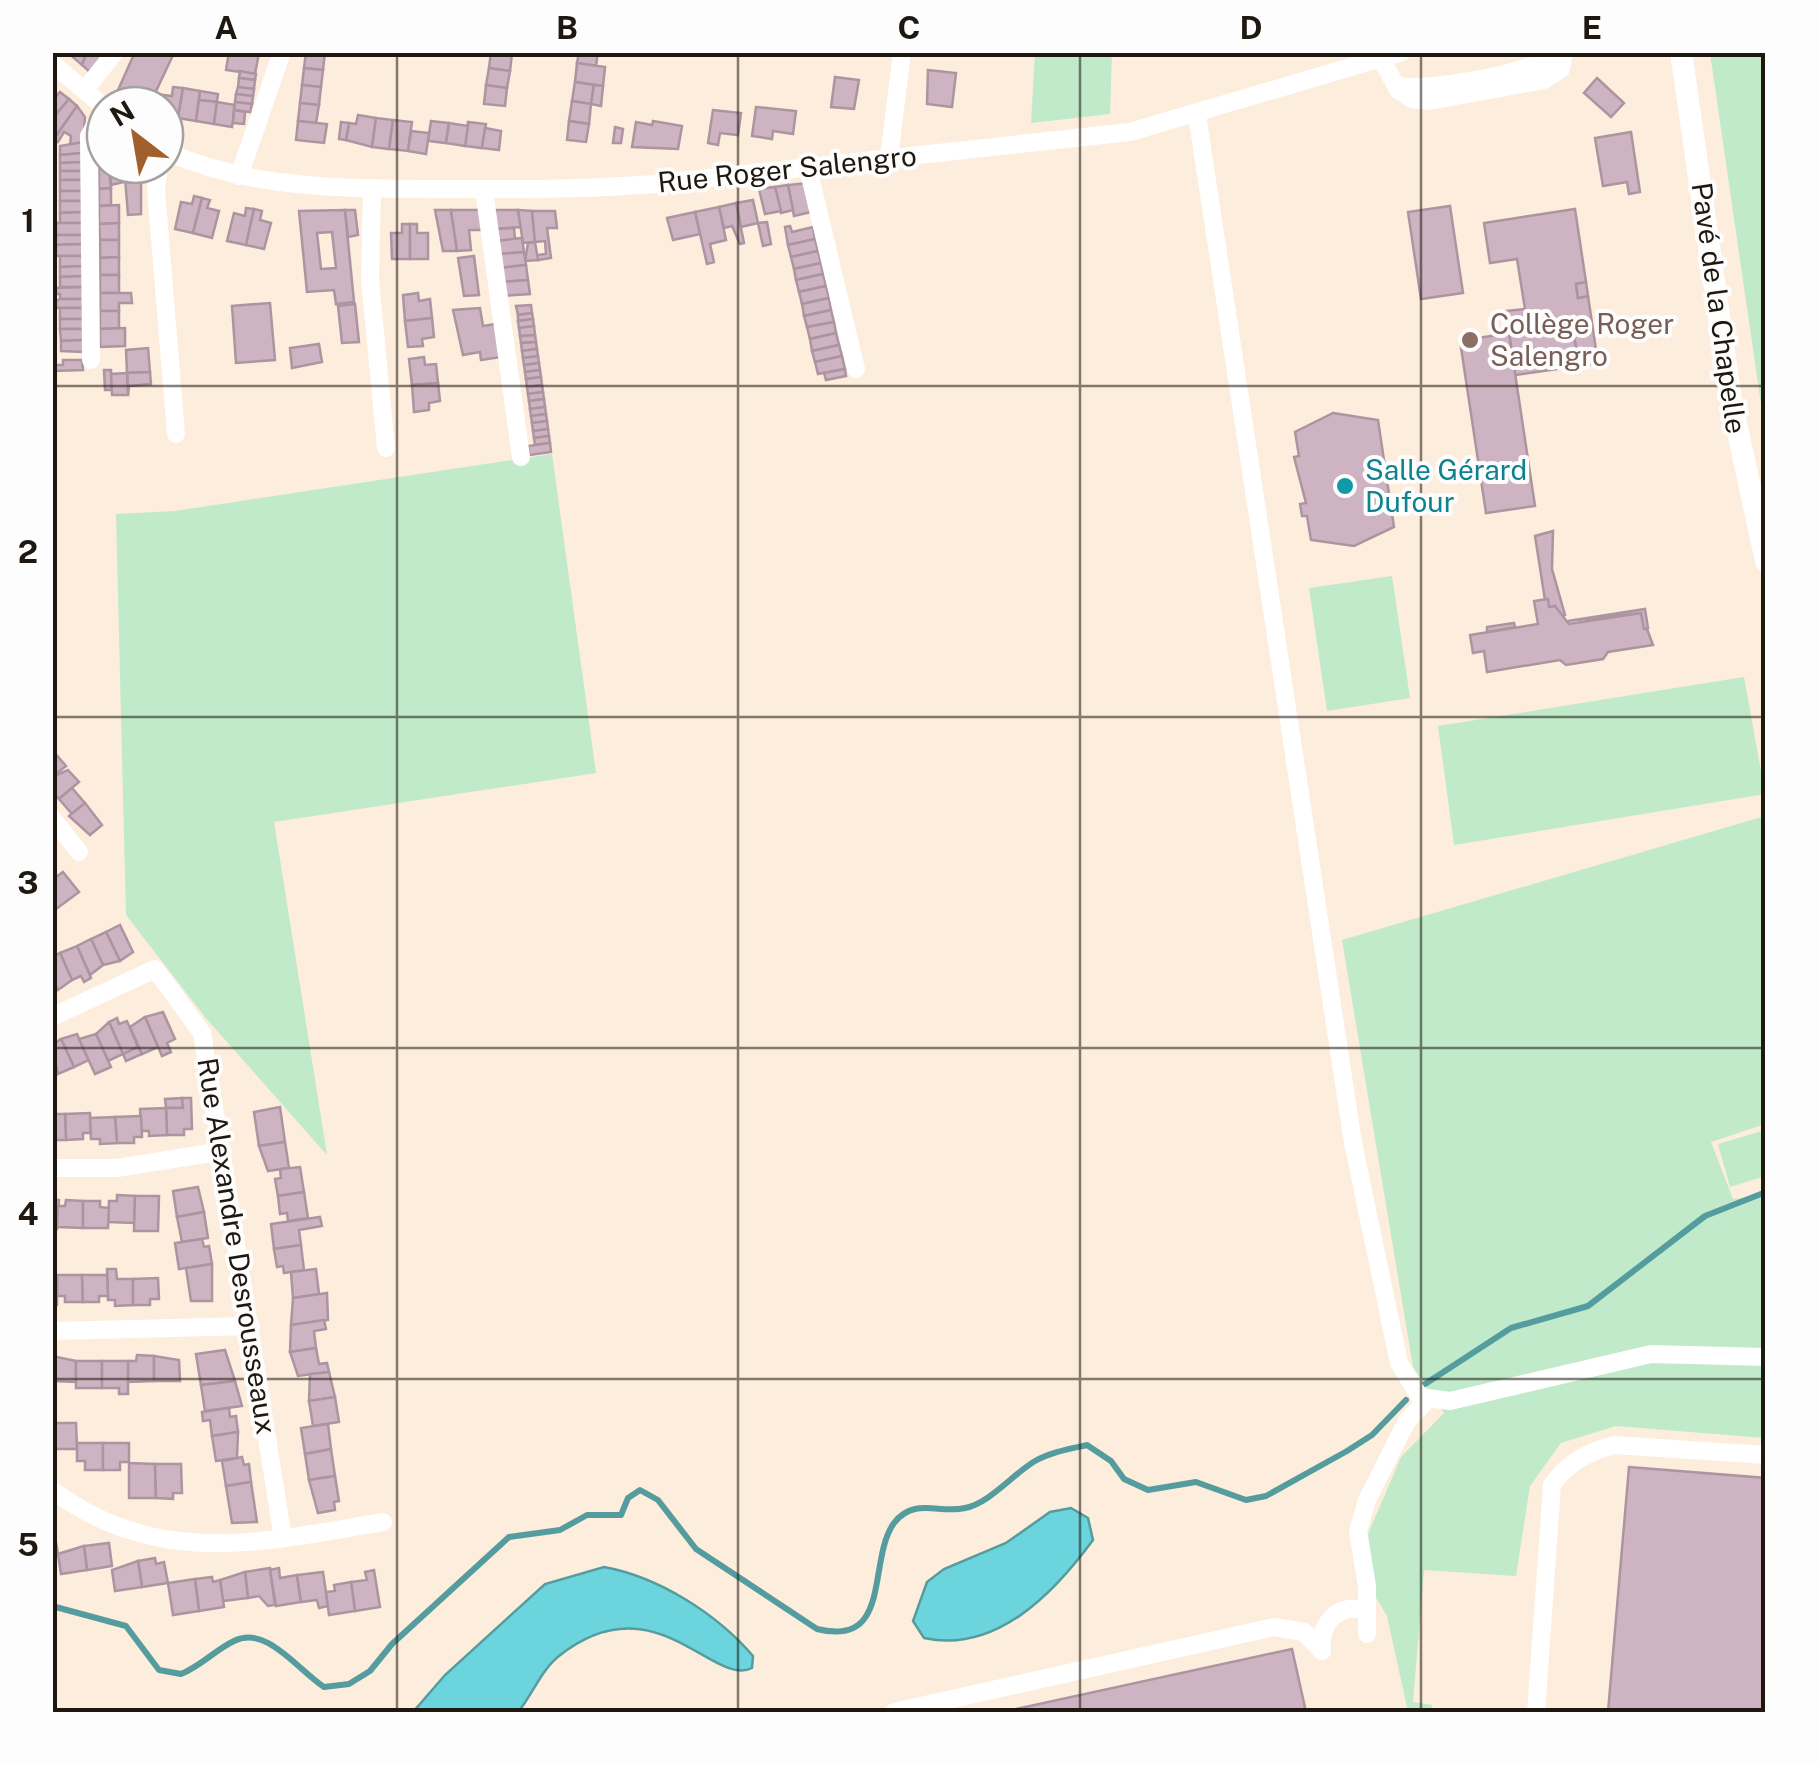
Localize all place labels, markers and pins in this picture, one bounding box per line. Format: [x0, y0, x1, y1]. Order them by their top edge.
place label: Collège Roger Salengro [1490, 307, 1674, 372]
marker: Collège Roger Salengro [1459, 329, 1481, 351]
place label: Salle Gérard Dufour [1365, 453, 1527, 518]
marker: Salle Gérard Dufour [1334, 475, 1356, 497]

